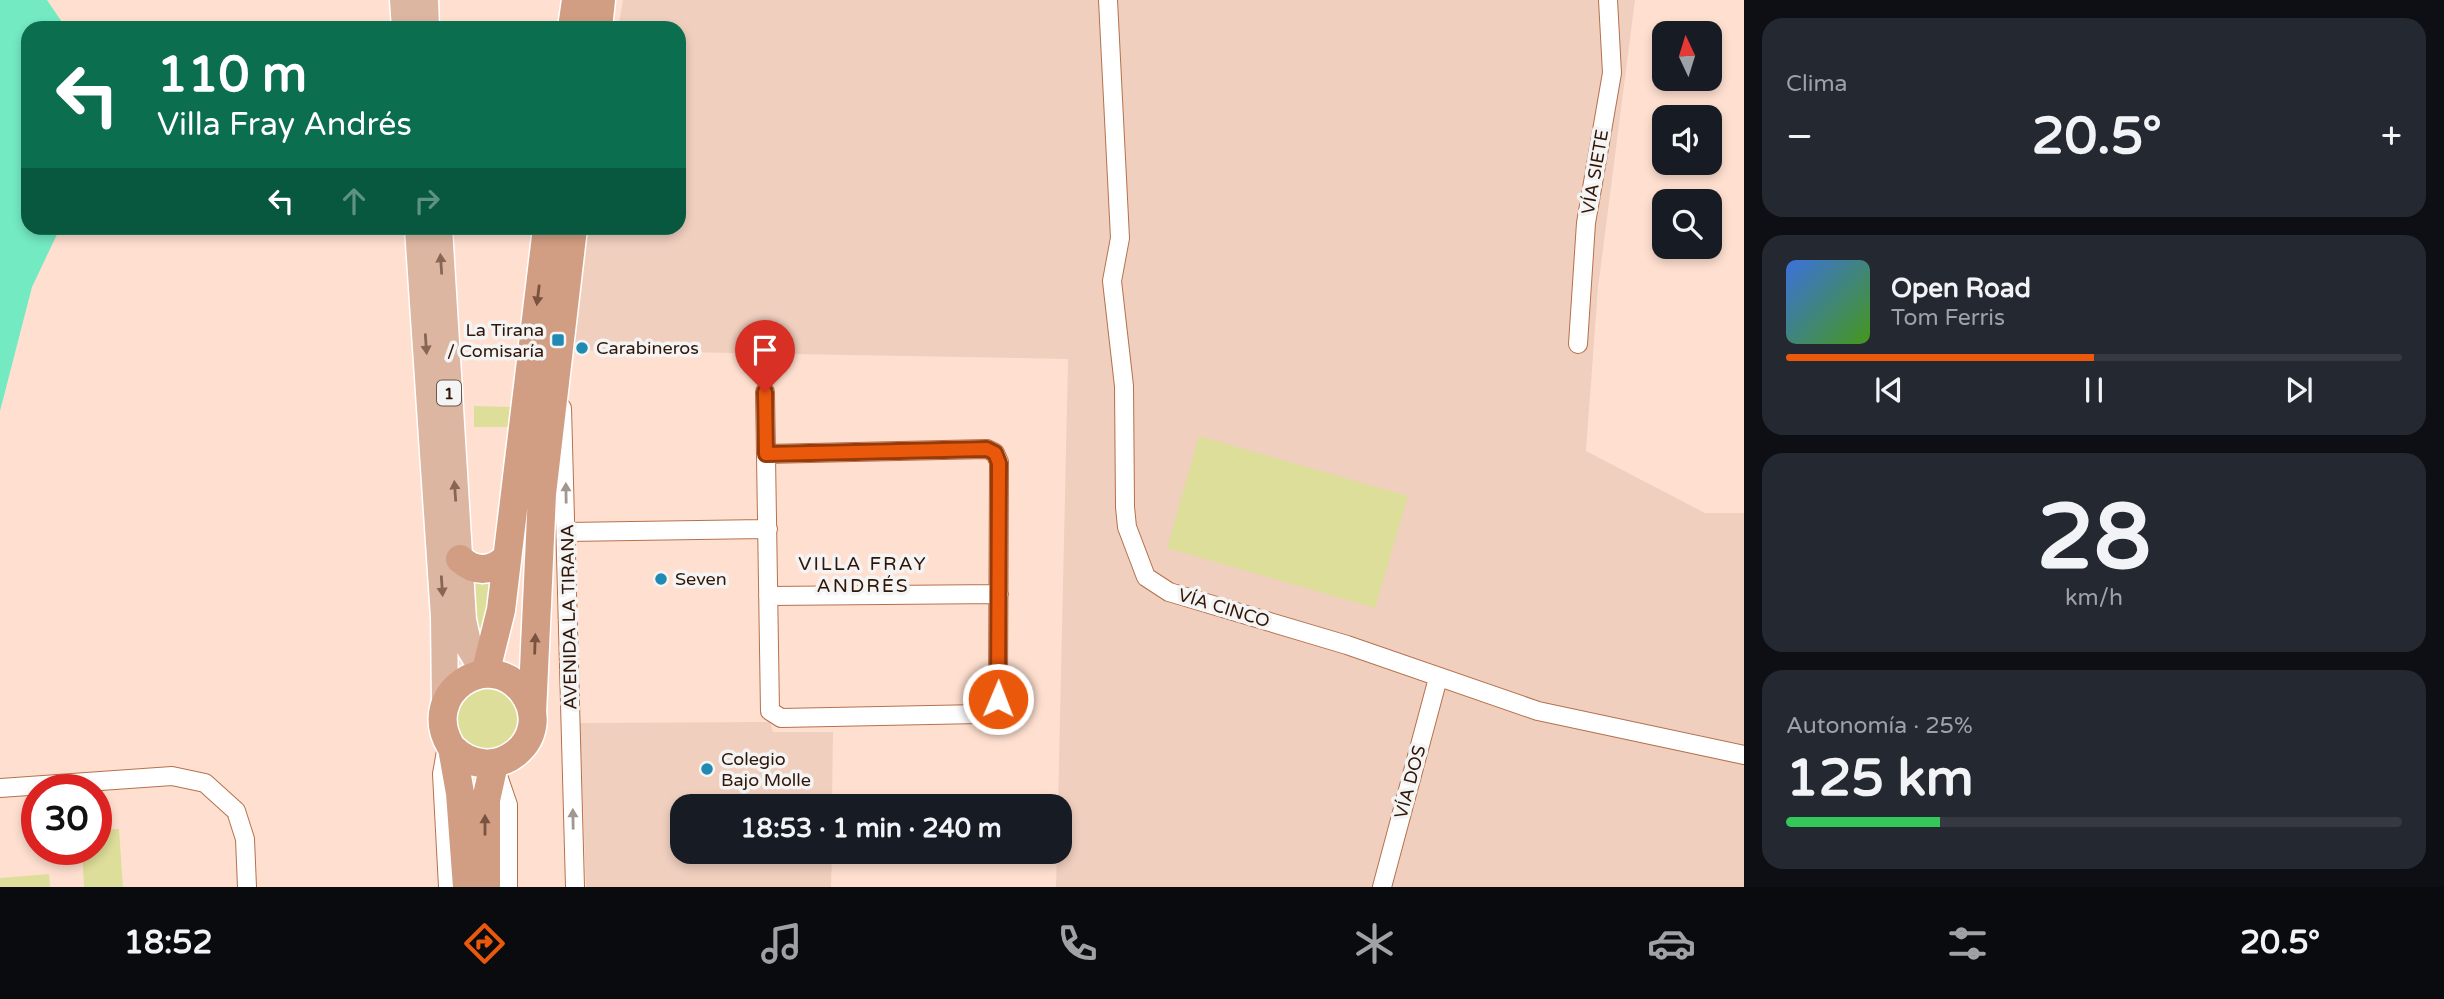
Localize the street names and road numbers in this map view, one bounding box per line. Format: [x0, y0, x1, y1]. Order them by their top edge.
street label: VÍA SIETE [1577, 128, 1613, 216]
road number: 1 [437, 380, 461, 406]
street label: AVENIDA LA TIRANA [556, 524, 582, 710]
street label: VÍA CINCO [1176, 584, 1272, 632]
street label: VÍA DOS [1390, 743, 1430, 821]

